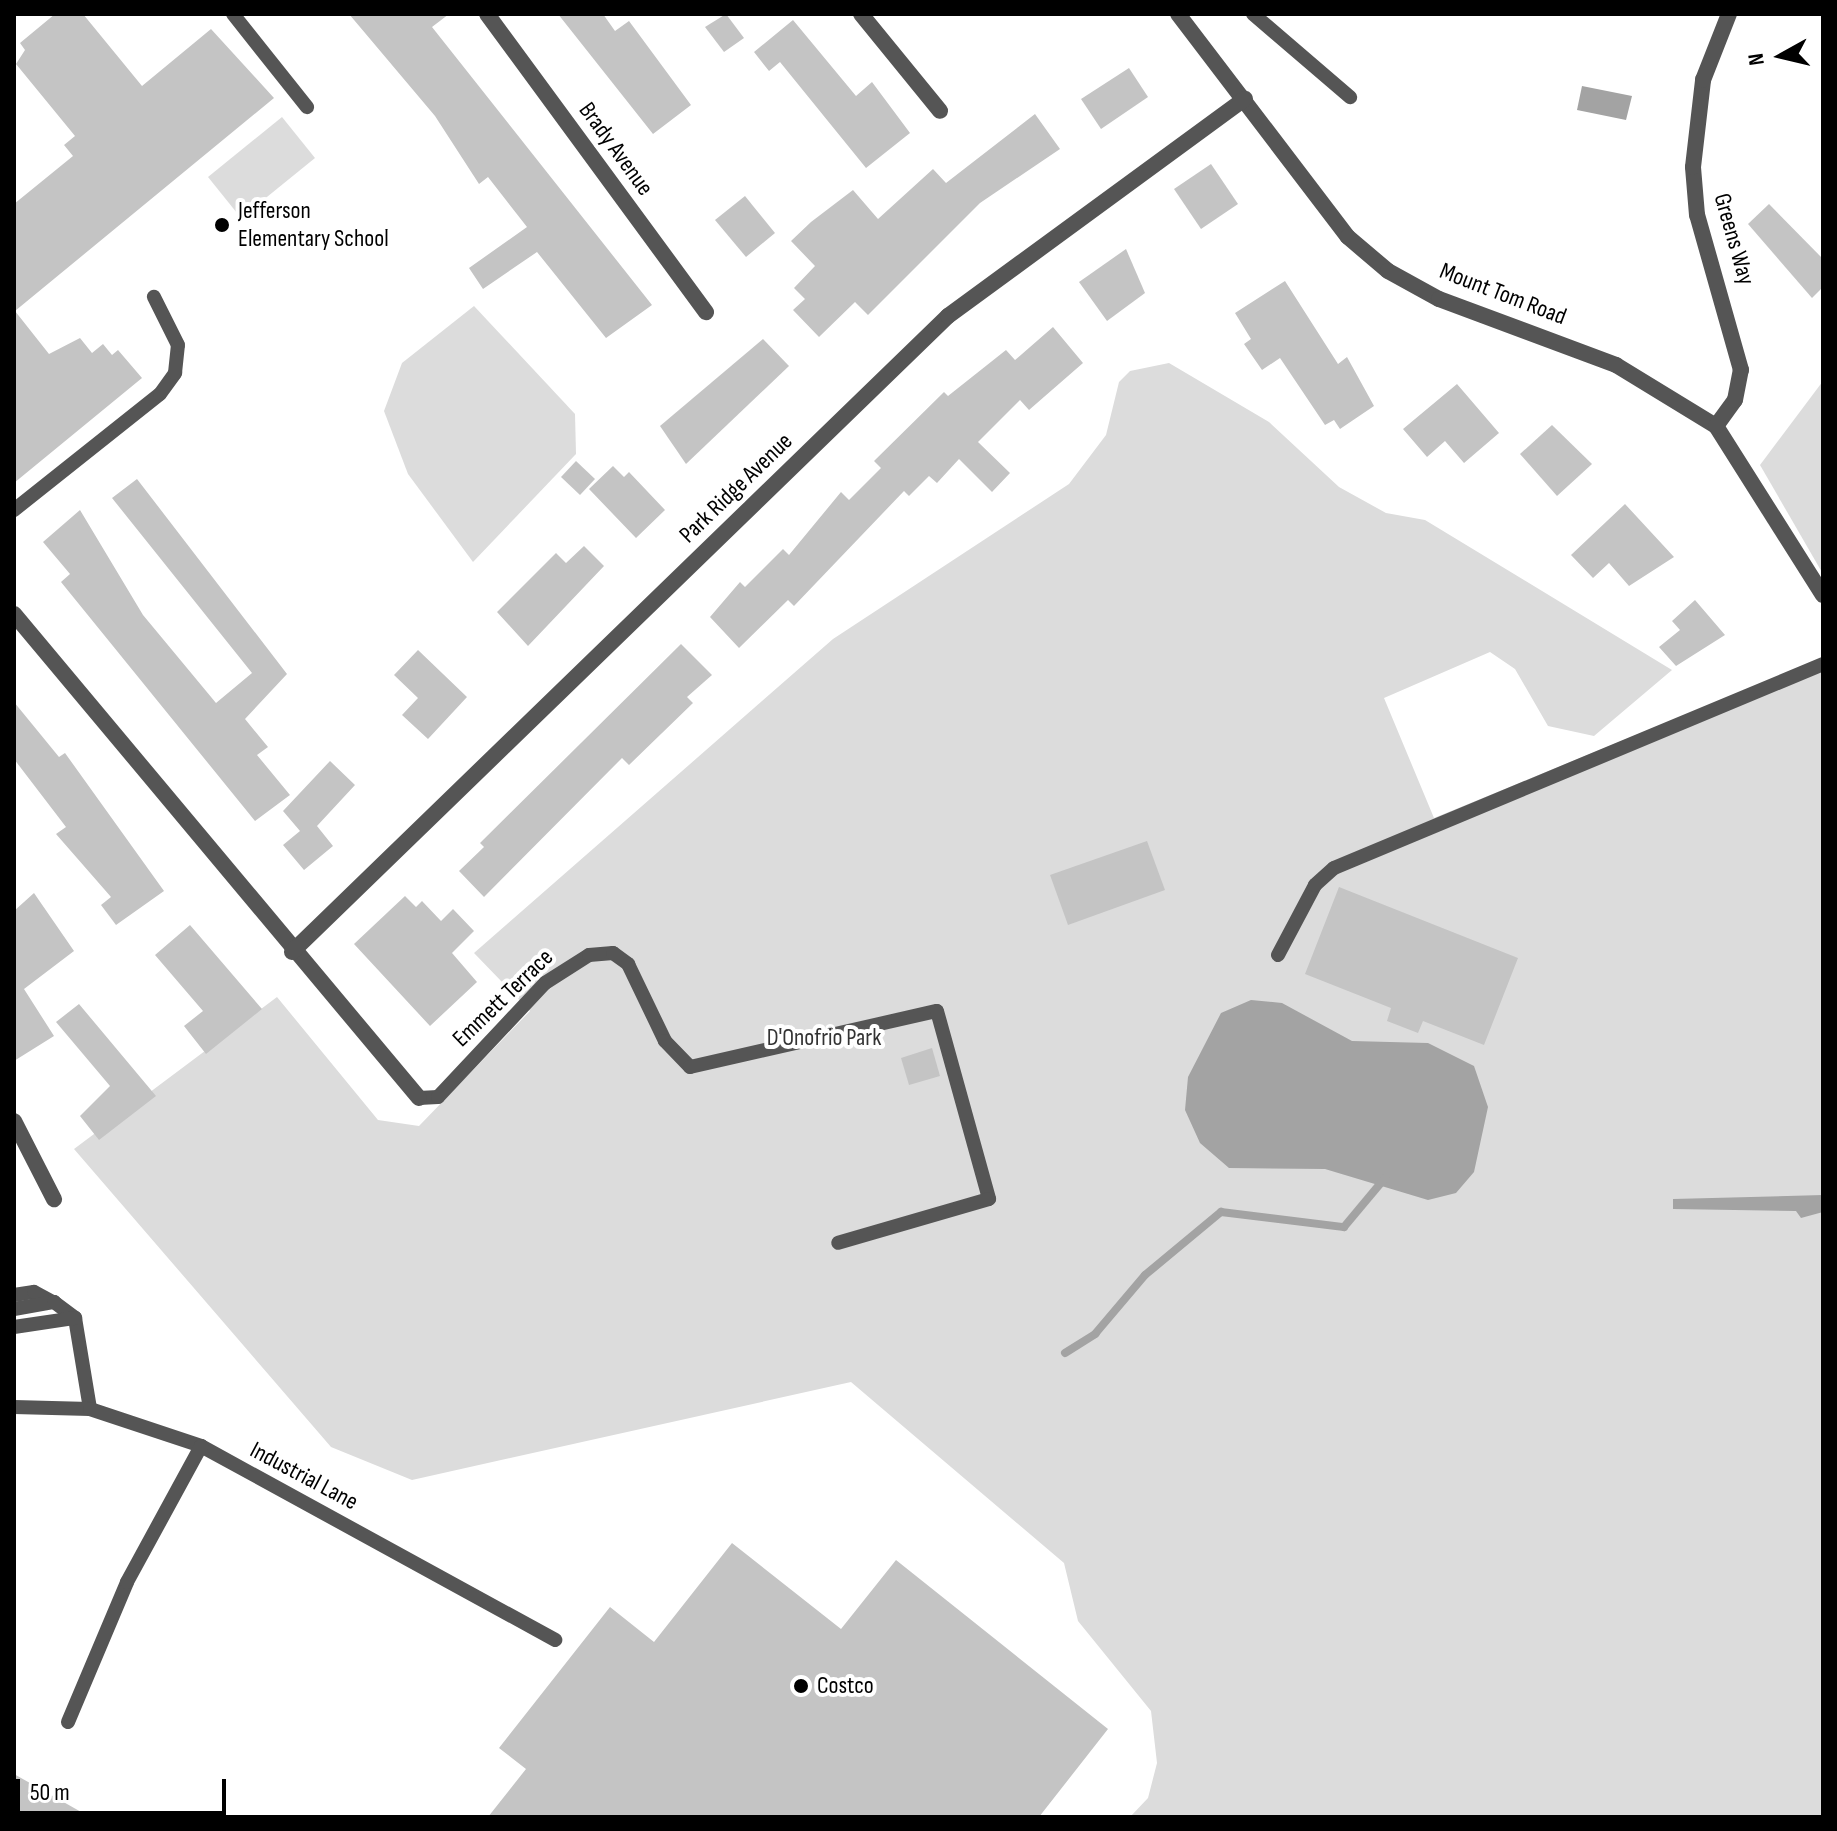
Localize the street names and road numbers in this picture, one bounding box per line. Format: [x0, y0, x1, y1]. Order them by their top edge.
street label: Brady Avenue [573, 97, 659, 201]
street label: Greens Way [1707, 190, 1761, 288]
street label: Mount Tom Road [1436, 257, 1570, 331]
street label: Park Ridge Avenue [673, 427, 799, 549]
street label: Emmett Terrace [447, 943, 559, 1053]
street label: Industrial Lane [245, 1436, 363, 1516]

